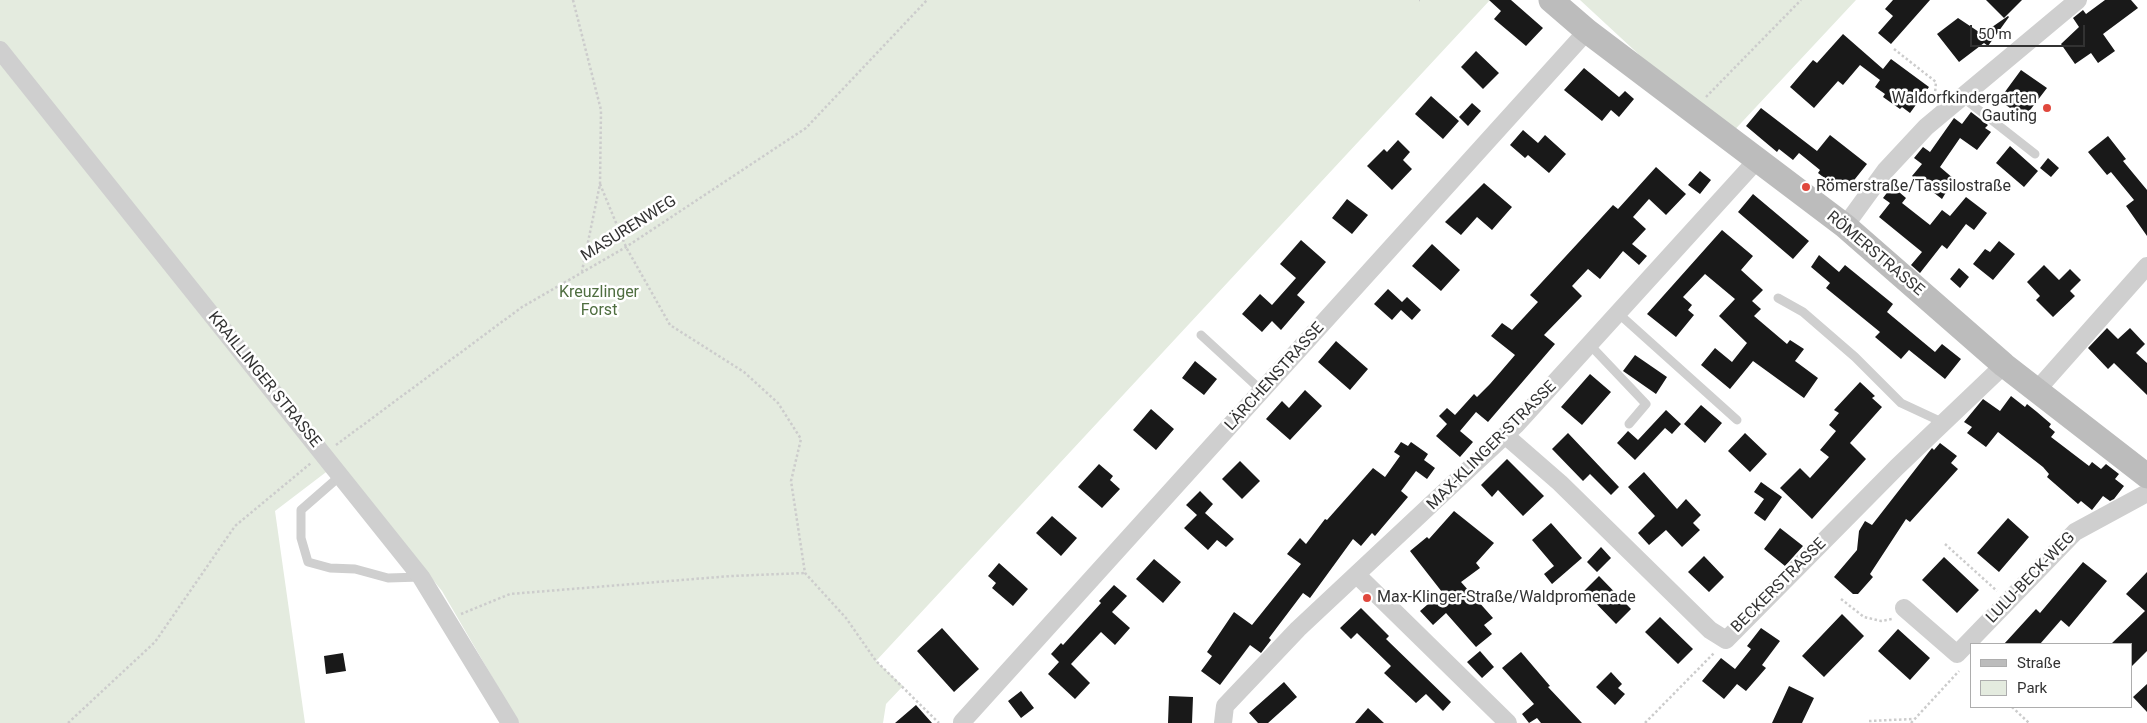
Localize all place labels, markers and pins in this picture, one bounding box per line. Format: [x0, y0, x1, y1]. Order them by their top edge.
place label: Waldorfkindergarten Gauting [1892, 89, 2037, 127]
marker: Waldorfkindergarten Gauting [2041, 102, 2053, 114]
place label: Römerstraße/Tassilostraße [1816, 177, 2011, 197]
marker: Römerstraße/Tassilostraße [1800, 181, 1812, 193]
place label: Max-Klinger-Straße/Waldpromenade [1377, 588, 1636, 608]
marker: Max-Klinger-Straße/Waldpromenade [1361, 592, 1373, 604]

